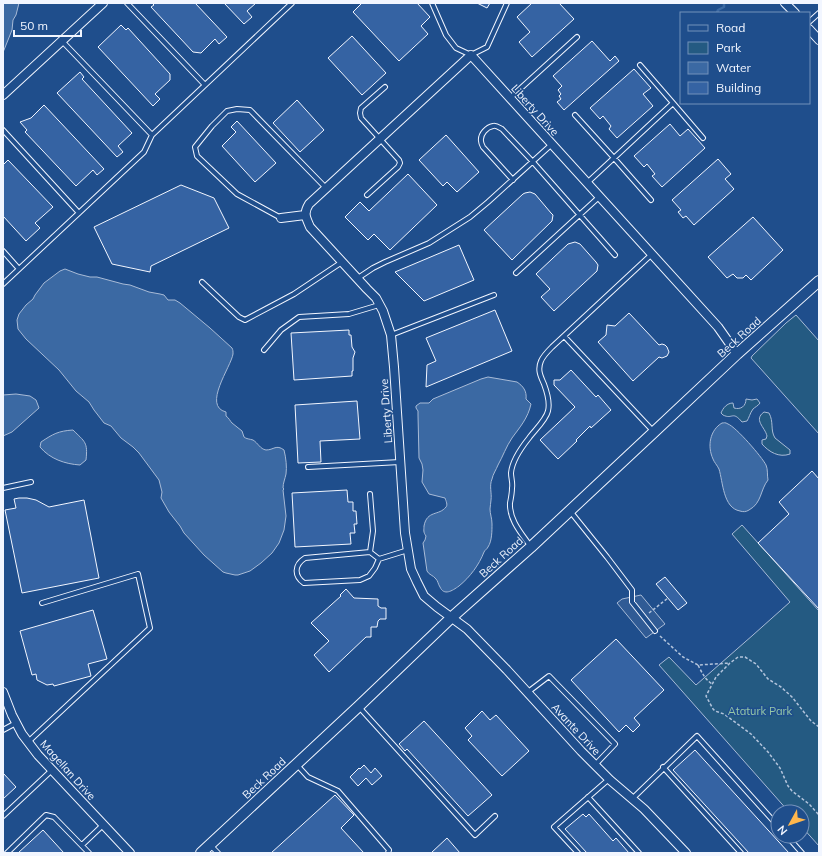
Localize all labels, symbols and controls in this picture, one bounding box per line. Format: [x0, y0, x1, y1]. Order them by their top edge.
scale bar [14, 12, 81, 38]
legend [680, 12, 810, 104]
text: 50 m [20, 18, 48, 33]
text: Road [716, 20, 745, 35]
text: Park [716, 40, 742, 55]
text: Water [716, 60, 752, 75]
text: Building [716, 80, 761, 95]
street label: Liberty Drive [508, 81, 562, 139]
street label: Beck Road [714, 314, 764, 360]
street label: Liberty Drive [377, 378, 395, 444]
street label: Beck Road [476, 534, 526, 580]
street label: Avante Drive [548, 700, 604, 758]
park label: Ataturk Park [728, 704, 792, 718]
street label: Magellan Drive [37, 737, 99, 803]
street label: Beck Road [239, 754, 289, 802]
north arrow [770, 804, 810, 844]
text: N [774, 823, 790, 838]

